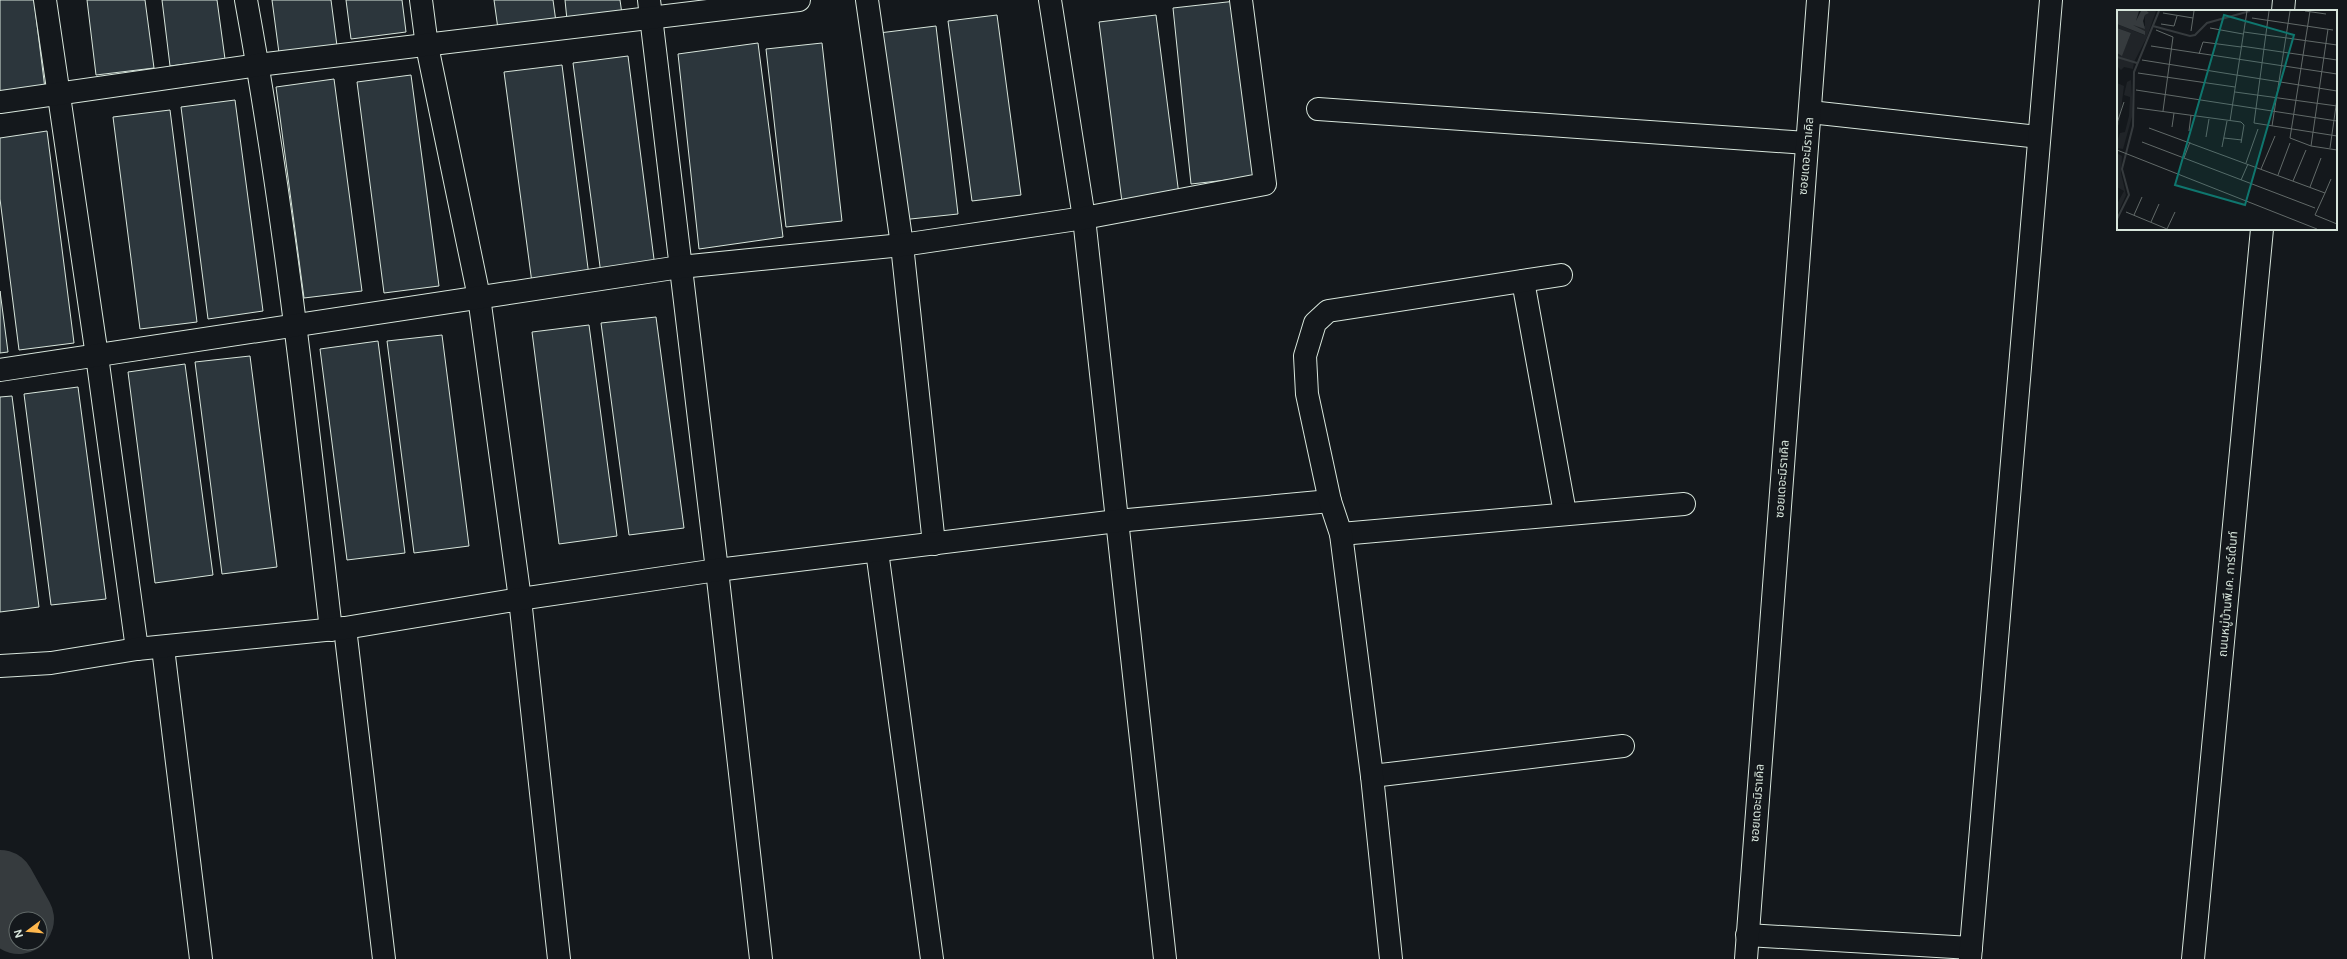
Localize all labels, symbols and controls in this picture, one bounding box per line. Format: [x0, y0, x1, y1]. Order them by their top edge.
inset map [2117, 10, 2337, 230]
street label: ซอยเดอะมิราเคิล [1795, 116, 1817, 196]
street label: ซอยเดอะมิราเคิล [1771, 439, 1793, 519]
street label: ถนนหมู่บ้านพี.เค. การ์เด้นท์ [2215, 530, 2241, 658]
street label: ซอยเดอะมิราเคิล [1746, 763, 1768, 843]
north arrow [8, 911, 48, 951]
text: N [11, 928, 26, 940]

